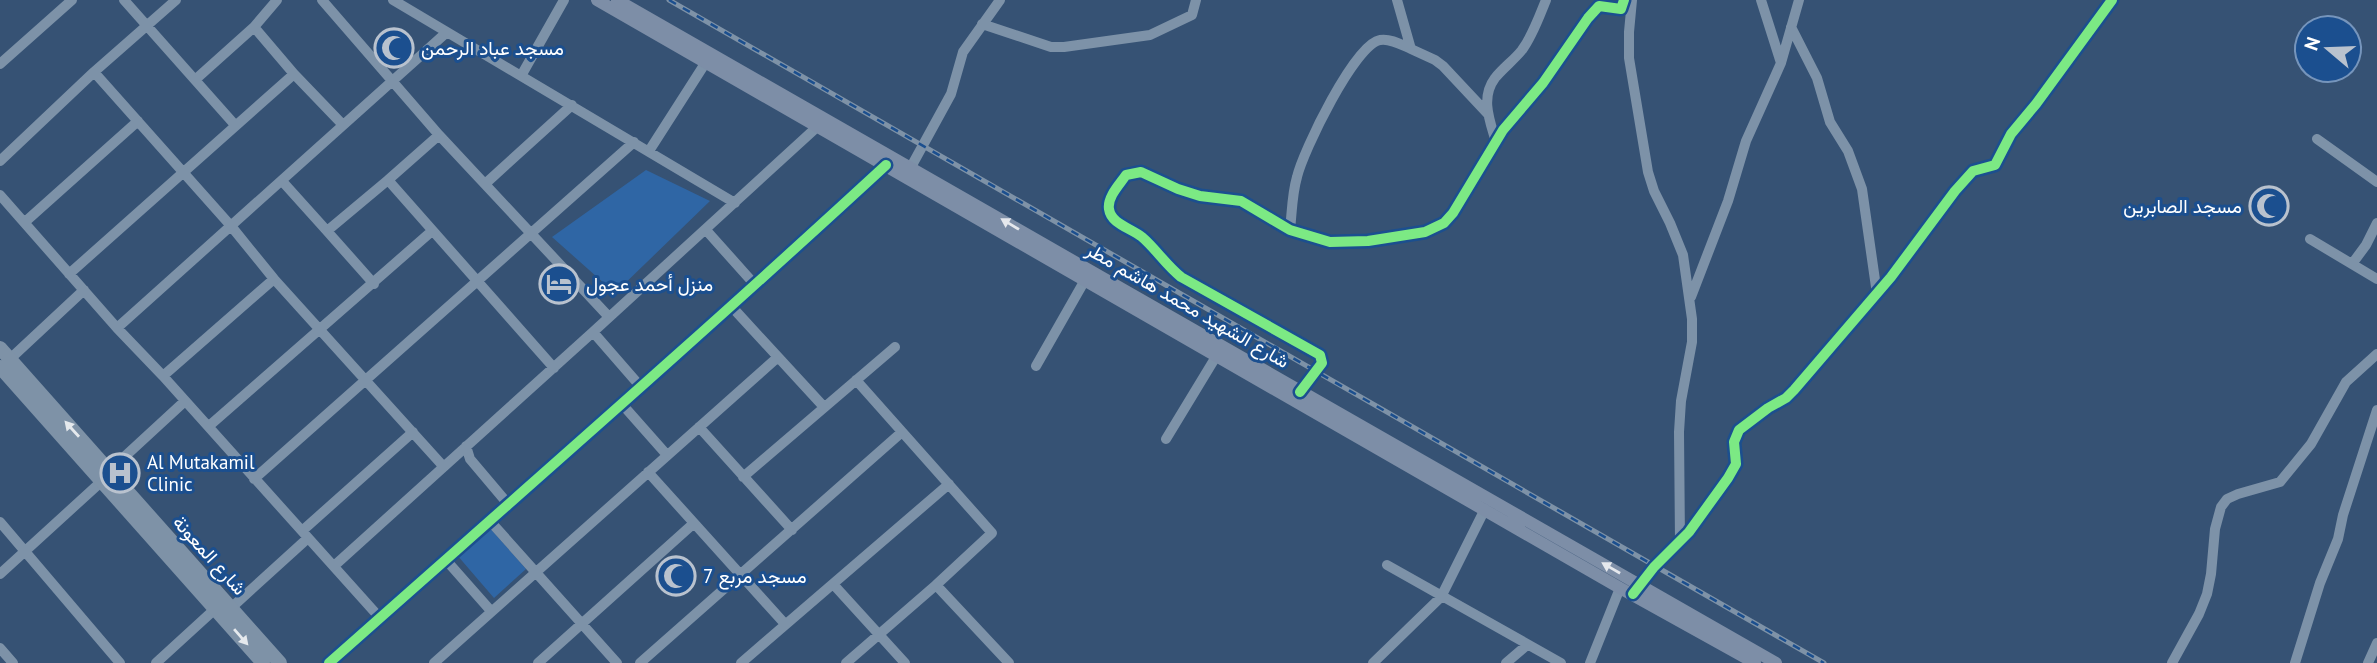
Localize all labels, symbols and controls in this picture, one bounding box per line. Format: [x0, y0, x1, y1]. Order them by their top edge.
north arrow [2293, 14, 2363, 84]
mosque icon: مسجد عباد الرحمن [373, 27, 415, 69]
text: N [2299, 34, 2325, 53]
place label: مسجد عباد الرحمن [421, 36, 564, 60]
mosque icon: مسجد الصابرين [2248, 185, 2290, 227]
place label: مسجد الصابرين [2123, 194, 2242, 218]
one-way arrow [1000, 217, 1019, 230]
street label: شارع الشهيد محمد هاشم مطر [1081, 236, 1294, 374]
hotel icon: منزل أحمد عجول [538, 263, 580, 305]
place label: منزل أحمد عجول [586, 272, 713, 296]
one-way arrow [64, 420, 80, 438]
place label: Al Mutakamil Clinic [147, 450, 255, 496]
hospital icon: Al Mutakamil Clinic [99, 452, 141, 494]
street label: شارع المعونة [167, 510, 252, 600]
mosque icon: مسجد مربع 7 [655, 555, 697, 597]
one-way arrow [1601, 562, 1621, 574]
place label: مسجد مربع 7 [703, 564, 807, 590]
one-way arrow [233, 629, 248, 646]

